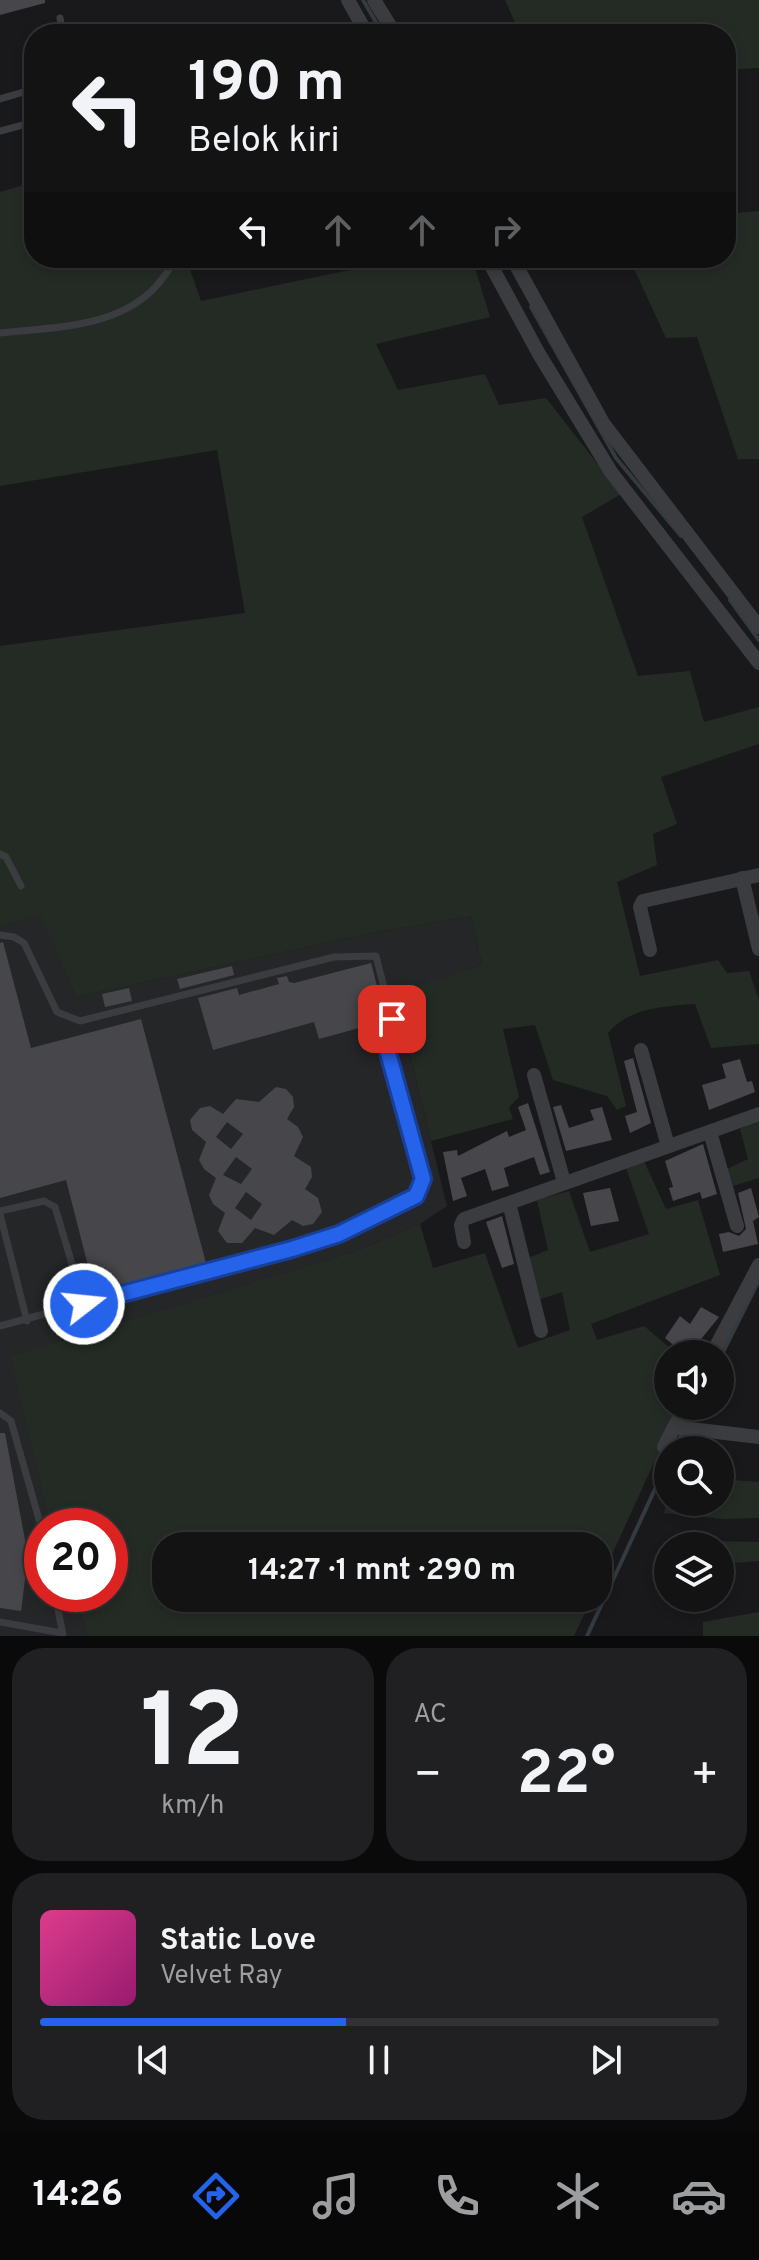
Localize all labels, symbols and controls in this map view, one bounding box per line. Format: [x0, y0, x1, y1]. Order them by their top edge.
text: 190 m [188, 50, 345, 120]
icon: left [56, 56, 160, 160]
text: Belok kiri [188, 119, 340, 165]
icon: left [232, 208, 276, 252]
icon: ahead [316, 208, 360, 252]
icon: ahead [400, 208, 444, 252]
icon: right [484, 208, 528, 252]
pin [358, 985, 426, 1053]
icon: arrive [370, 997, 414, 1041]
position arrow [42, 1262, 126, 1346]
map controls [654, 1340, 734, 1612]
button: sound [654, 1340, 734, 1420]
button: search [654, 1436, 734, 1516]
speed limit sign: 20 [24, 1508, 128, 1612]
button: layers [654, 1532, 734, 1612]
text: 14:27 · 1 mnt · 290 m [248, 1553, 516, 1590]
text: 12 [140, 1672, 245, 1804]
text: AC [414, 1699, 447, 1732]
text: 22° [517, 1739, 615, 1815]
text: − [414, 1749, 442, 1805]
text: + [691, 1749, 719, 1805]
text: km/h [161, 1790, 224, 1823]
text: Static Love [160, 1923, 316, 1960]
text: Velvet Ray [160, 1960, 283, 1993]
icon: previous [131, 2038, 175, 2082]
icon: pause [357, 2038, 401, 2082]
icon: next [584, 2038, 628, 2082]
icon: directions [188, 2168, 244, 2224]
icon: music [308, 2168, 364, 2224]
icon: phone [429, 2168, 485, 2224]
icon: climate [550, 2168, 606, 2224]
icon: car [671, 2168, 727, 2224]
text: 14:26 [32, 2173, 123, 2219]

